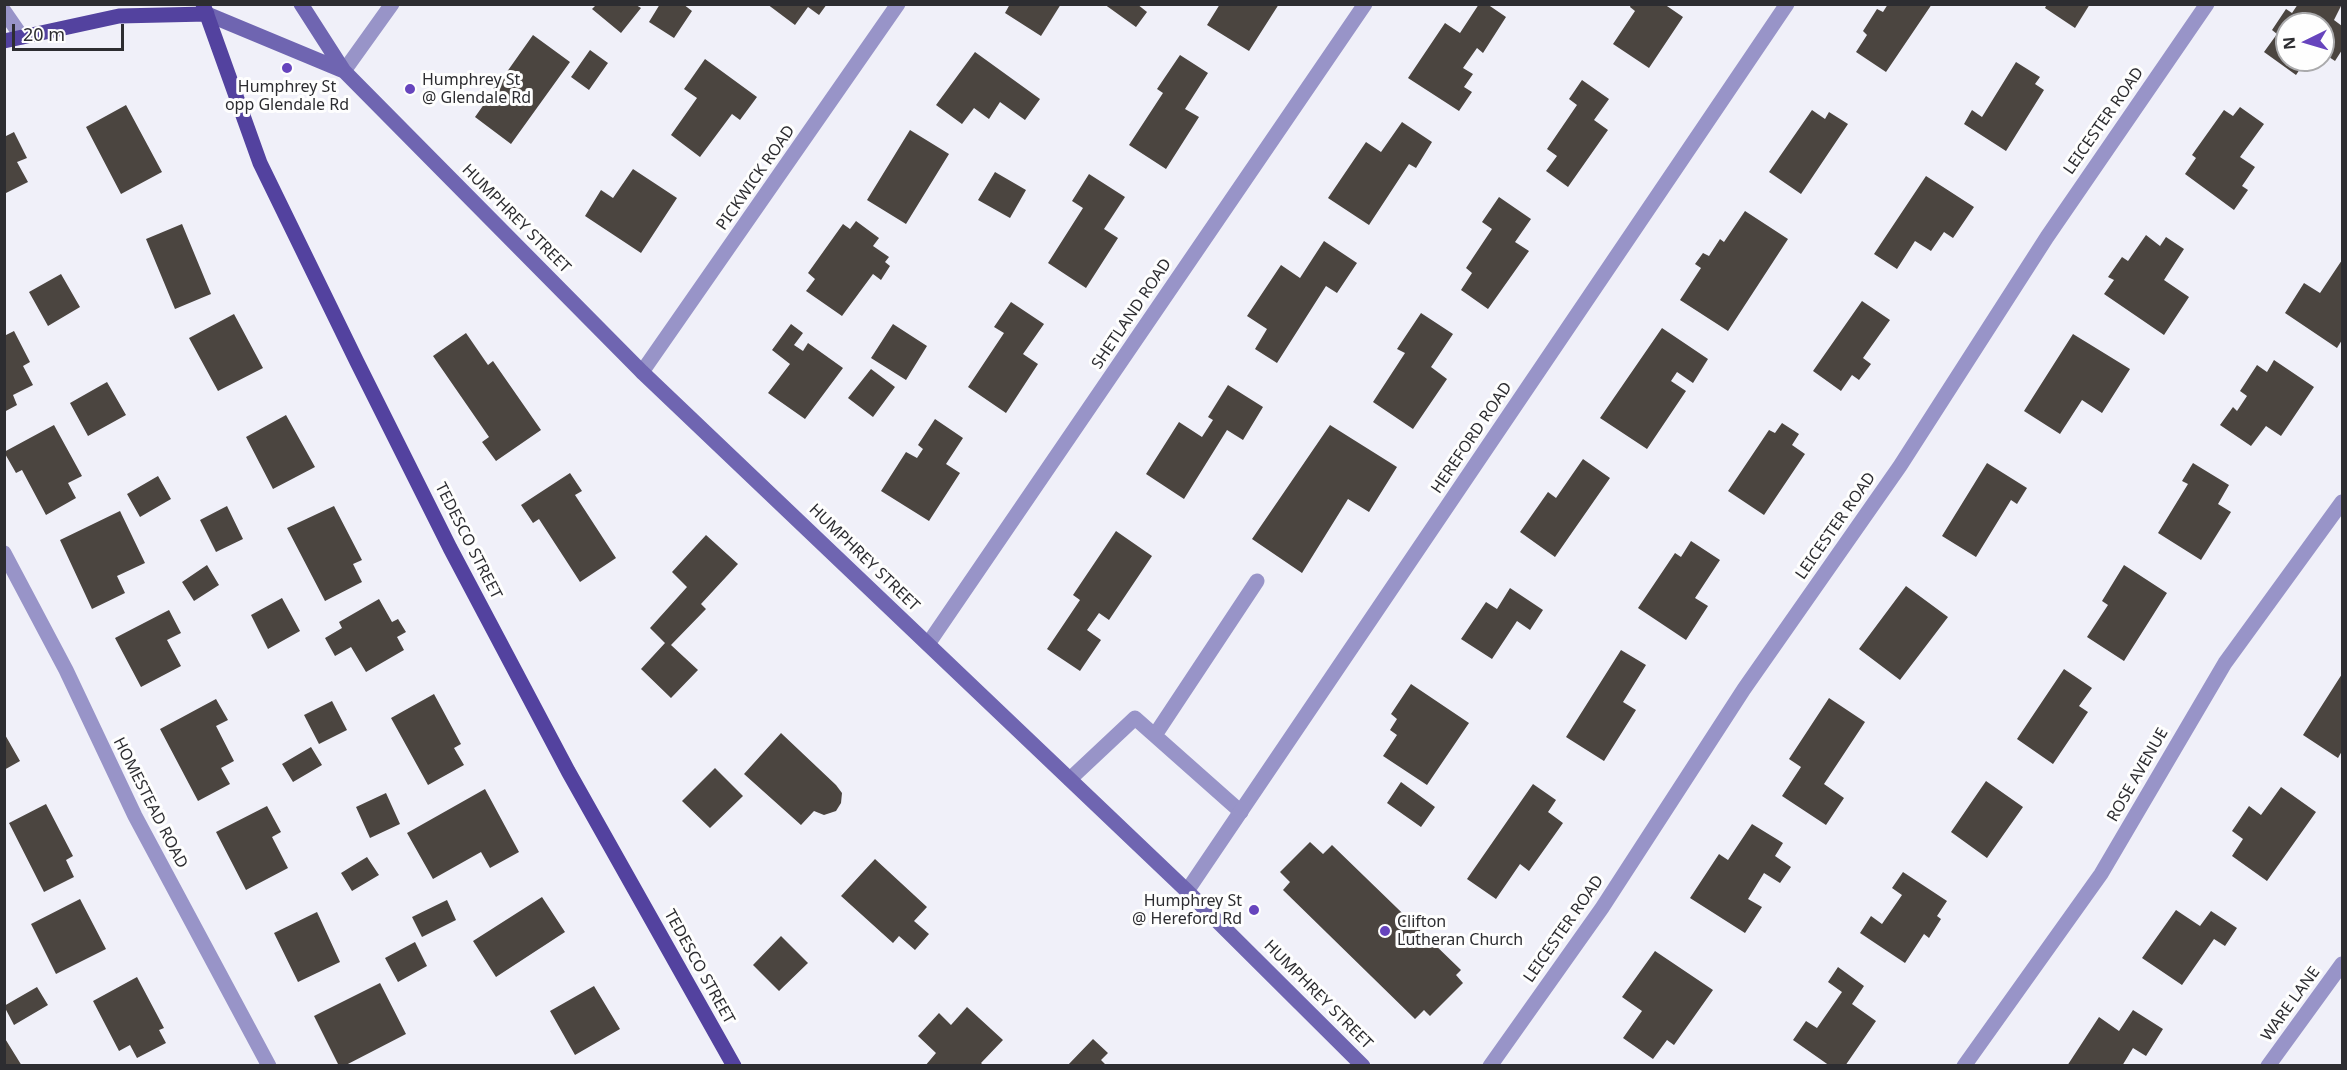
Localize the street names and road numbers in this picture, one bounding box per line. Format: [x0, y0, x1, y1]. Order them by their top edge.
street label: LEICESTER ROAD [2060, 64, 2148, 178]
street label: PICKWICK ROAD [713, 122, 799, 234]
street label: HUMPHREY STREET [458, 161, 574, 277]
street label: SHETLAND ROAD [1088, 255, 1176, 373]
street label: HEREFORD ROAD [1428, 379, 1516, 497]
street label: LEICESTER ROAD [1792, 469, 1880, 583]
street label: TEDESCO STREET [430, 480, 506, 602]
street label: HUMPHREY STREET [805, 500, 923, 616]
street label: ROSE AVENUE [2103, 725, 2173, 825]
street label: HOMESTEAD ROAD [109, 734, 191, 872]
street label: LEICESTER ROAD [1520, 872, 1608, 986]
street label: TEDESCO STREET [660, 906, 738, 1028]
street label: HUMPHREY STREET [1260, 937, 1376, 1053]
street label: WARE LANE [2258, 963, 2324, 1045]

